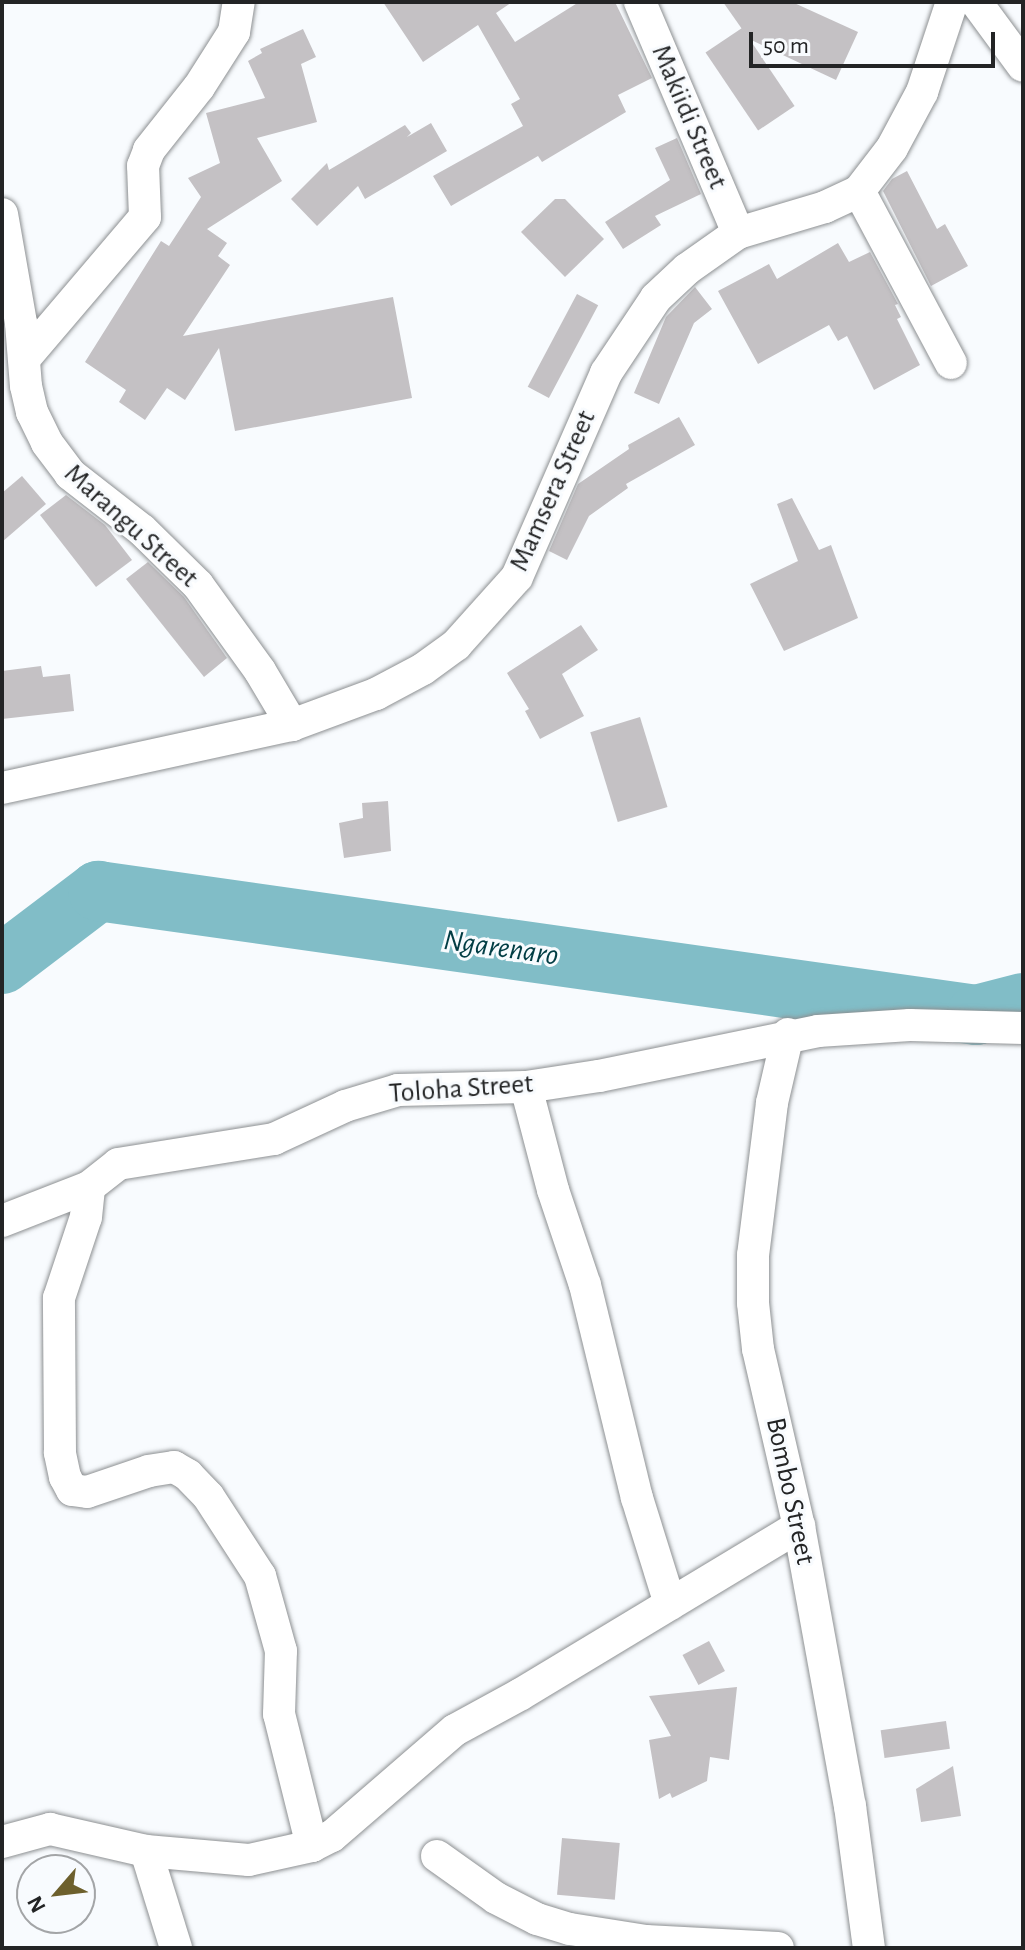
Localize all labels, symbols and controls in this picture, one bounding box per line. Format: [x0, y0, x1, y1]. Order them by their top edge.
scale bar [753, 16, 999, 66]
text: 50 m [763, 34, 809, 58]
street label: Makiidi Street [644, 40, 734, 194]
street label: Mamsera Street [503, 405, 603, 577]
street label: Marangu Street [57, 457, 205, 595]
water label: Ngarenaro [441, 922, 561, 974]
street label: Toloha Street [388, 1067, 534, 1111]
street label: Bombo Street [758, 1414, 822, 1568]
north arrow [16, 1854, 96, 1934]
text: N [23, 1892, 50, 1916]

